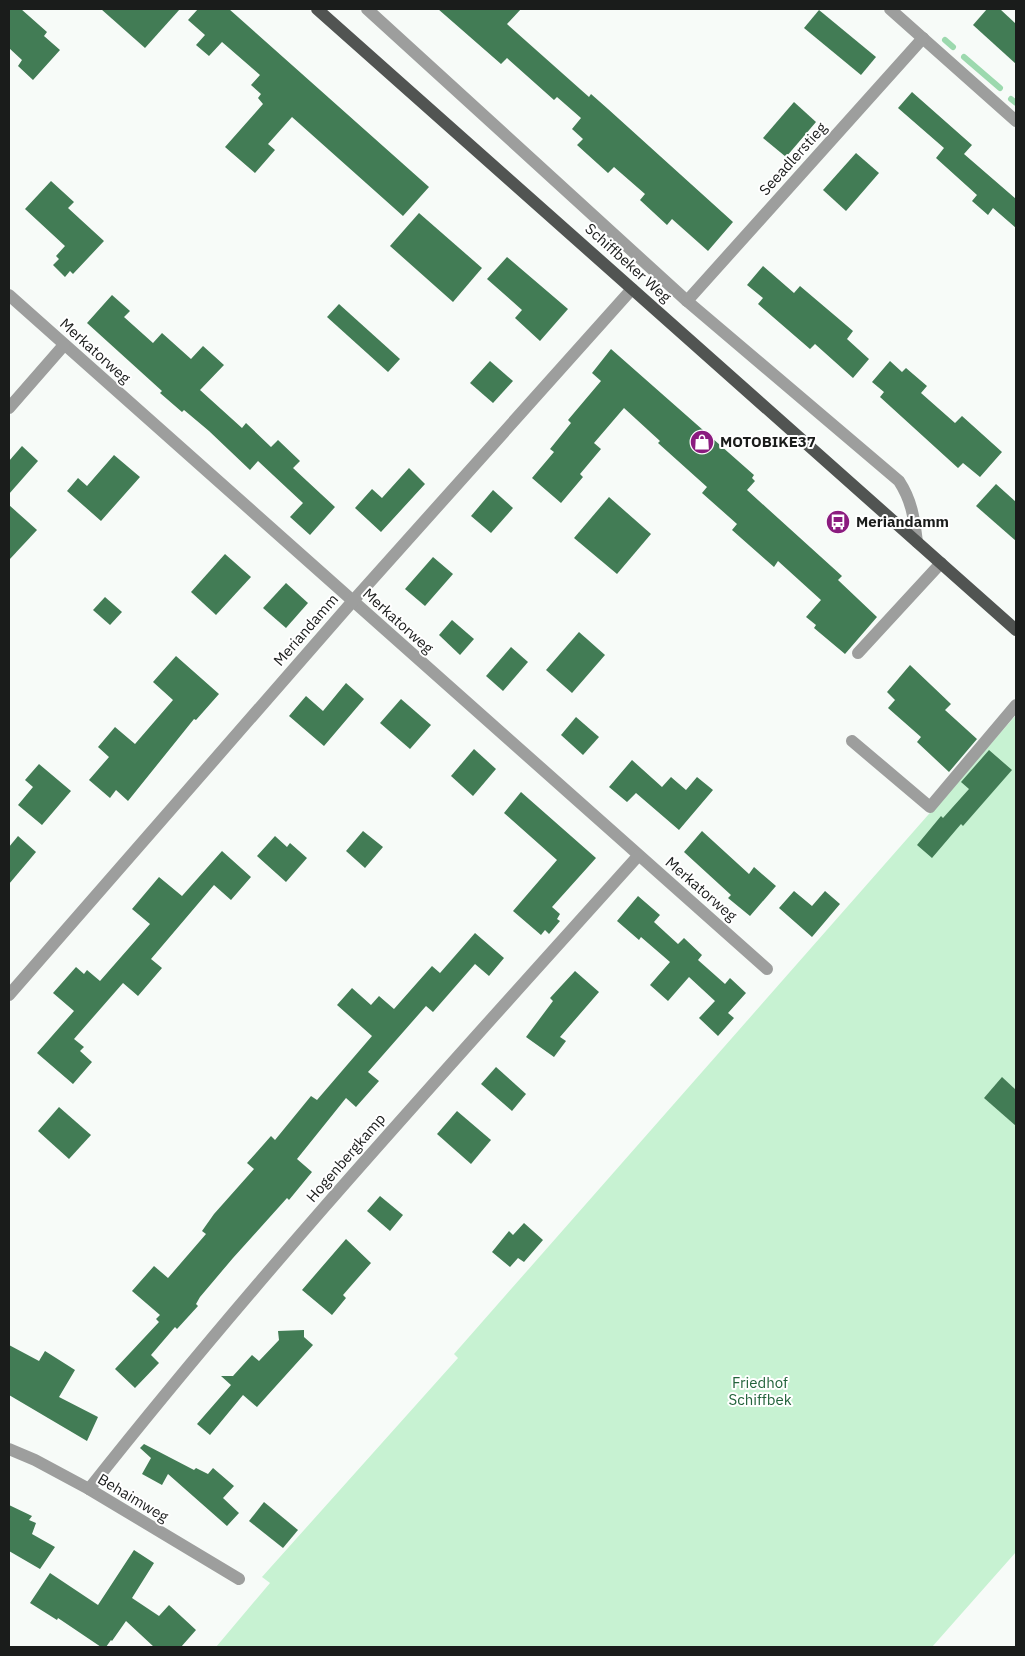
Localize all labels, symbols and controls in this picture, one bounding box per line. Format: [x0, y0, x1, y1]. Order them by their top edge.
street label: Seeadlerstieg [755, 118, 831, 199]
street label: Schiffbeker Weg [581, 219, 675, 306]
street label: Merkatorweg [56, 314, 135, 387]
shop icon: MOTOBIKE37 [689, 429, 715, 455]
place label: MOTOBIKE37 [720, 432, 816, 451]
bus stop icon: Meriandamm [825, 509, 851, 535]
place label: Meriandamm [856, 512, 949, 531]
street label: Merkatorweg [359, 584, 438, 657]
street label: Meriandamm [269, 590, 342, 670]
street label: Merkatorweg [662, 852, 741, 925]
street label: Hogenbergkamp [302, 1109, 389, 1206]
park label: Friedhof Schiffbek [728, 1373, 792, 1409]
street label: Behaimweg [95, 1469, 172, 1526]

